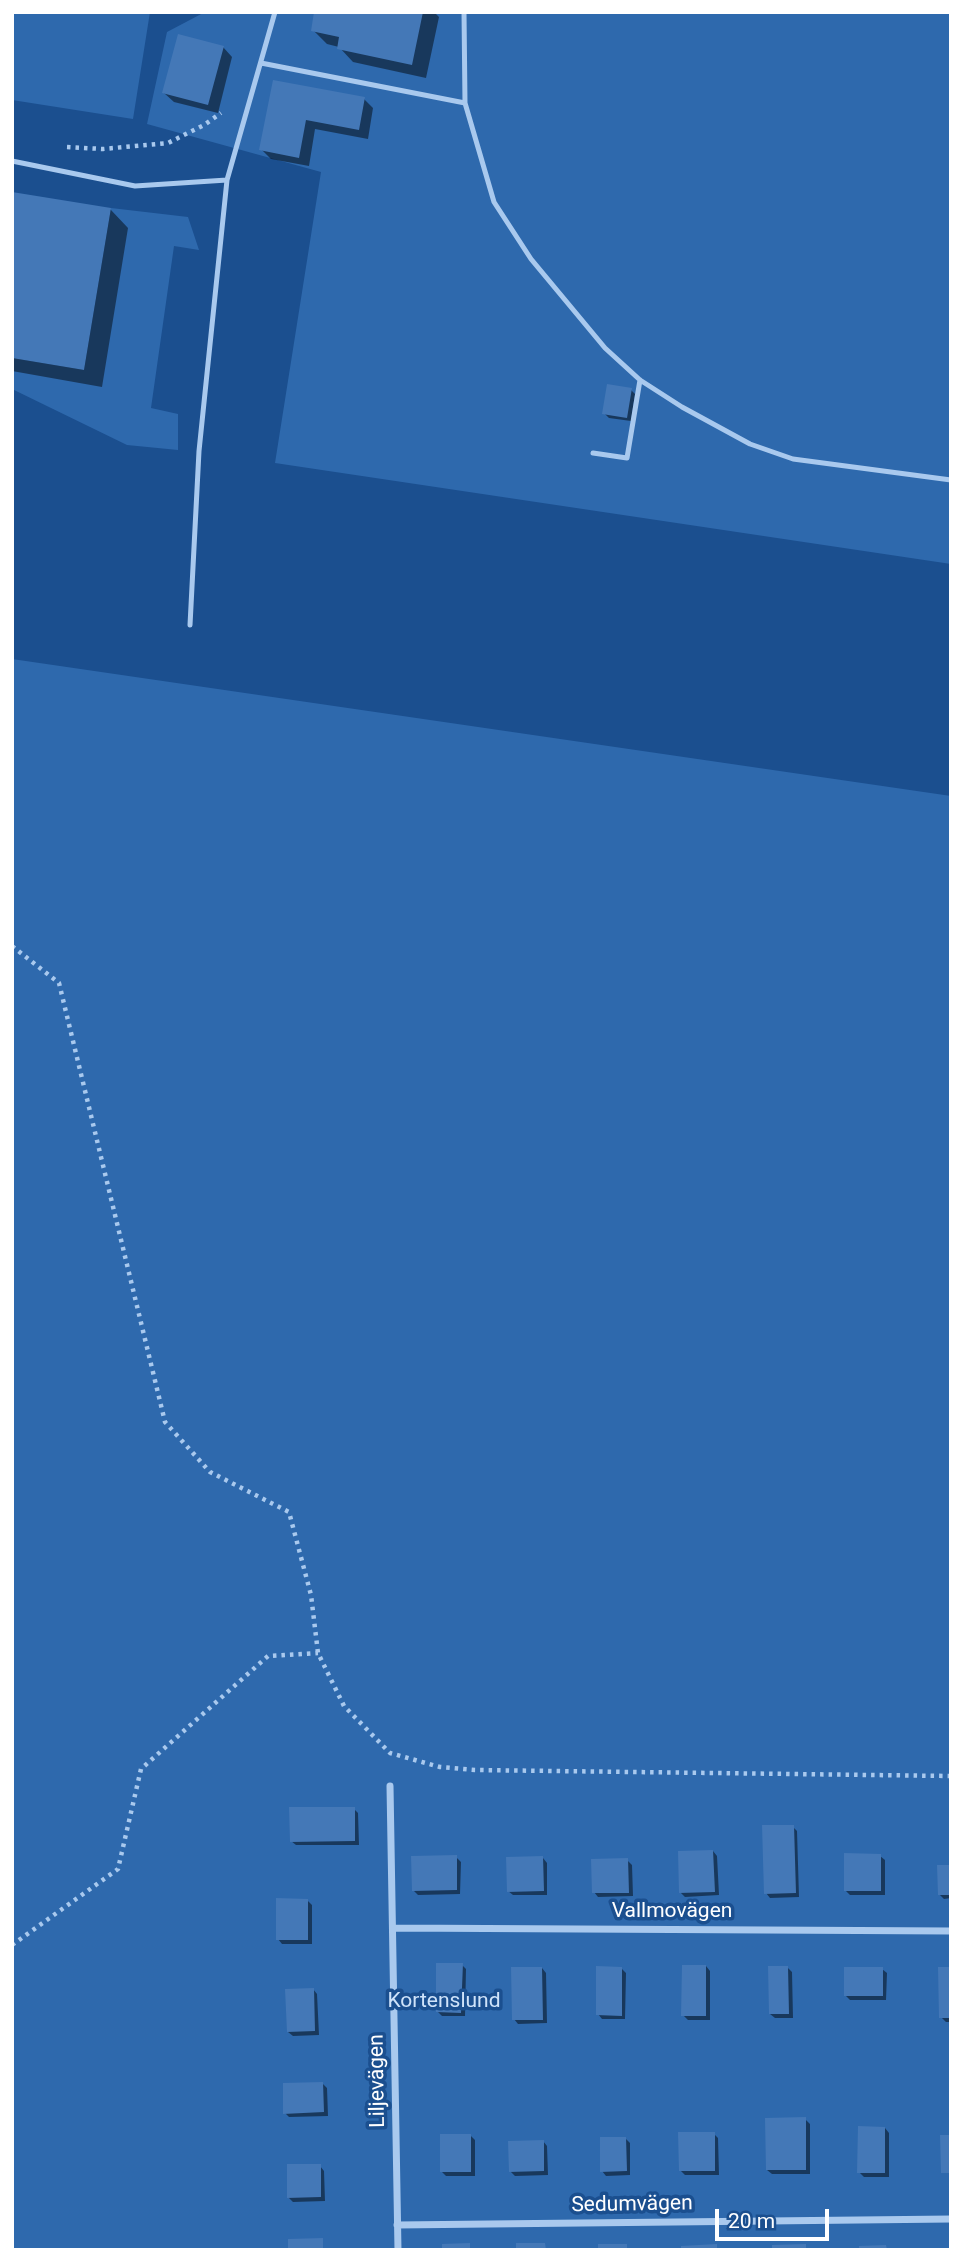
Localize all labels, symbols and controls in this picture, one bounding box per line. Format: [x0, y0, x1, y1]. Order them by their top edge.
street label: Vallmovägen [612, 1899, 732, 1925]
park label: Kortenslund [387, 1989, 501, 2015]
street label: Liljevägen [365, 2034, 391, 2128]
street label: Sedumvägen [571, 2191, 693, 2219]
scale bar [718, 2196, 832, 2240]
text: 20 m [728, 2209, 775, 2233]

